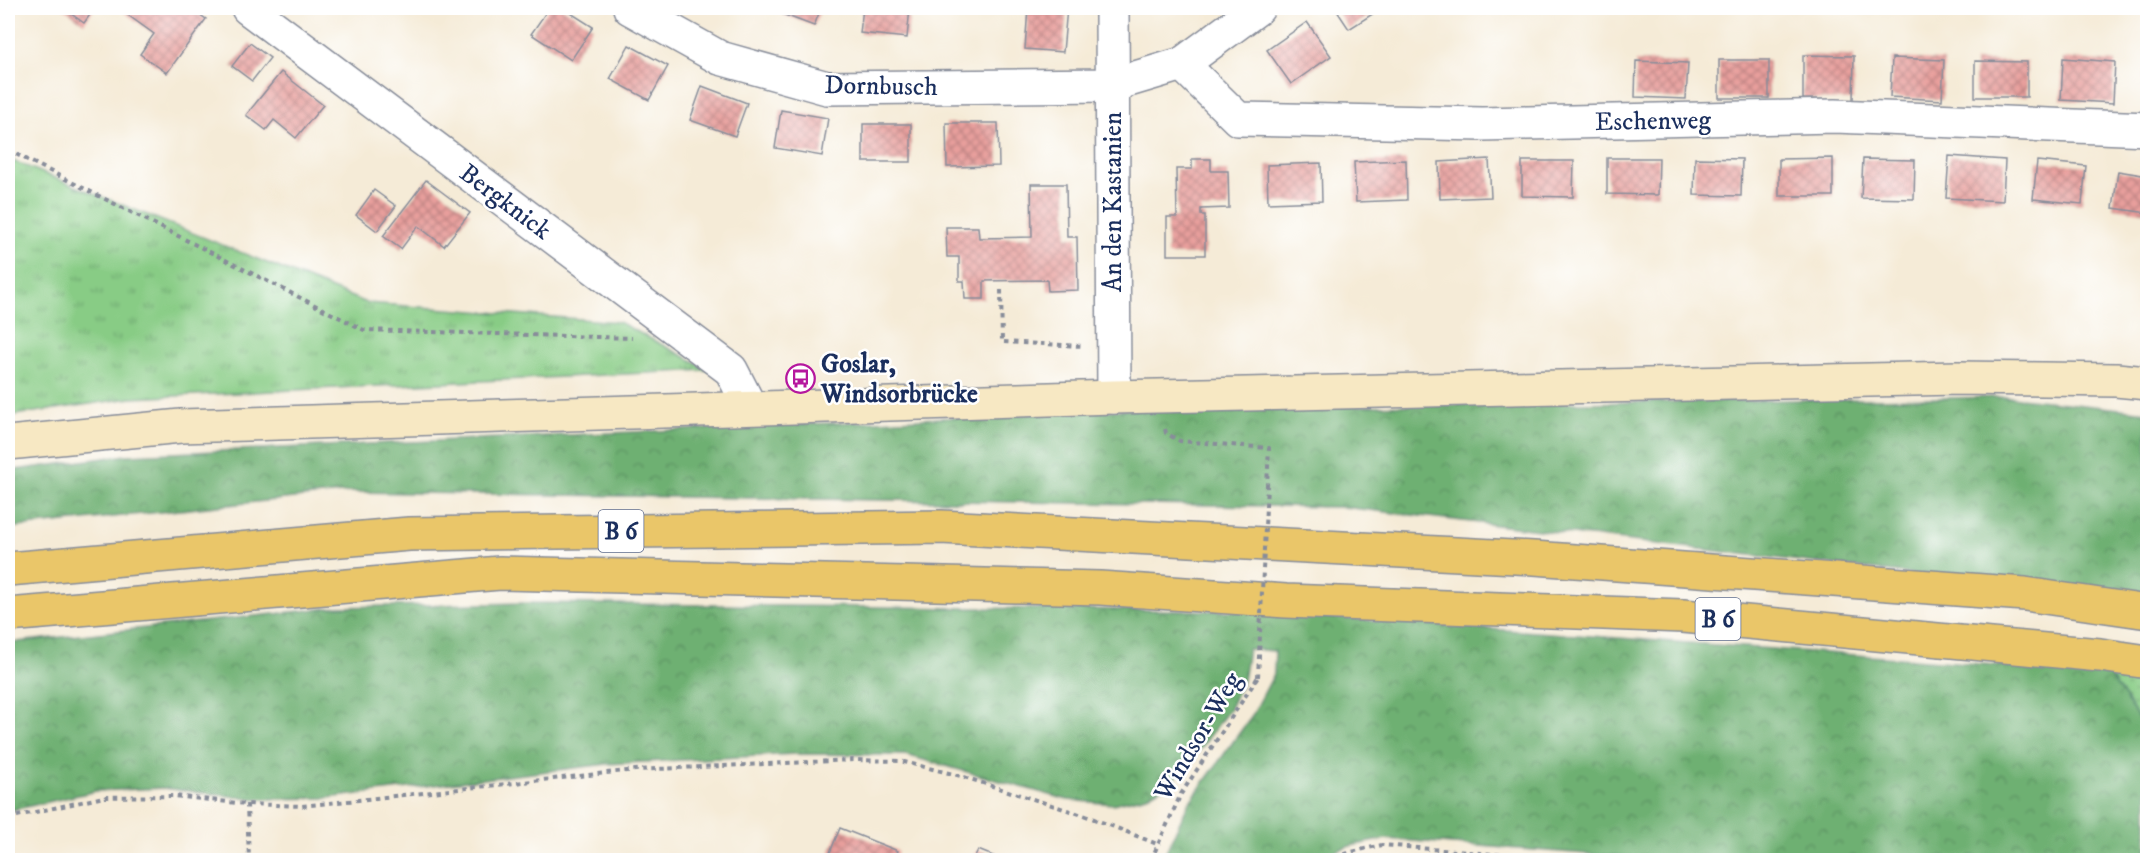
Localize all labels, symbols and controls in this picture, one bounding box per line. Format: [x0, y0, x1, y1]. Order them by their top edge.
street label: Dornbusch [824, 69, 938, 104]
street label: Eschenweg [1595, 104, 1712, 139]
street label: An den Kastanien [1097, 111, 1130, 292]
street label: Bergknick [453, 157, 558, 248]
place label: Goslar, Windsorbrücke [820, 348, 978, 411]
bus stop icon: Goslar, Windsorbrücke [784, 362, 816, 394]
road number: B 6 [598, 510, 644, 552]
road number: B 6 [1696, 598, 1740, 640]
street label: Windsor-Weg [1146, 666, 1250, 808]

